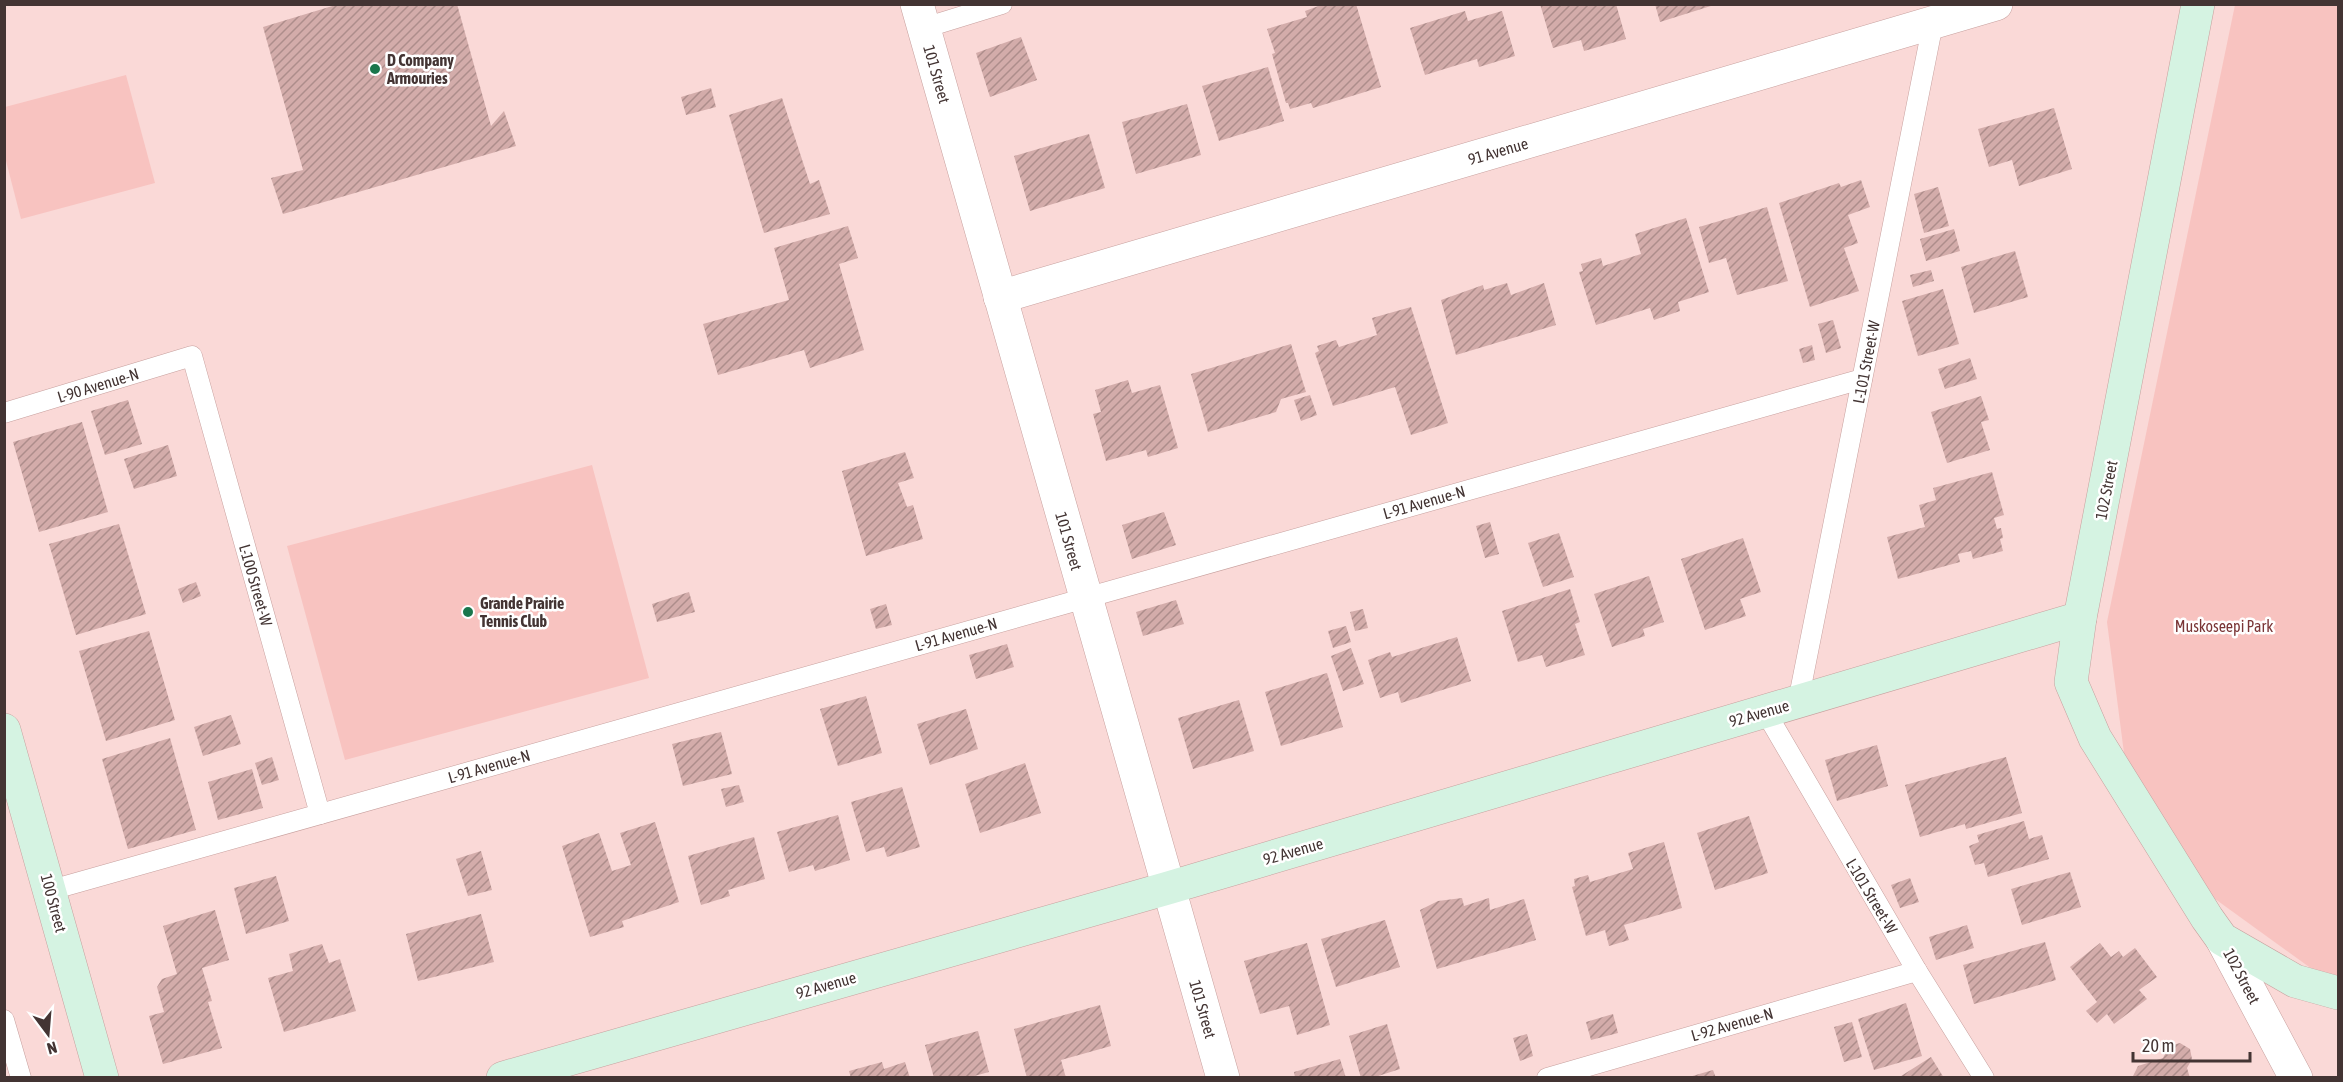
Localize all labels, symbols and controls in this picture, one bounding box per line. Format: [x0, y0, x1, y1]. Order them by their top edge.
street label: 101 Street [920, 43, 954, 106]
place label: D Company Armouries [386, 51, 454, 87]
marker: D Company Armouries [368, 62, 382, 76]
street label: 91 Avenue [1466, 134, 1530, 168]
street label: L-101 Street-W [1849, 319, 1883, 405]
street label: L-90 Avenue-N [55, 364, 141, 406]
street label: 102 Street [2091, 459, 2121, 521]
street label: L-91 Avenue-N [1381, 482, 1467, 522]
street label: 101 Street [1052, 510, 1086, 573]
street label: L-100 Street-W [236, 542, 276, 628]
place label: Grande Prairie Tennis Club [480, 594, 564, 630]
marker: Grande Prairie Tennis Club [461, 605, 475, 619]
street label: L-91 Avenue-N [913, 614, 999, 654]
park label: Muskoseepi Park [2175, 617, 2273, 636]
street label: 92 Avenue [1727, 696, 1791, 730]
street label: L-91 Avenue-N [446, 746, 532, 786]
street label: 92 Avenue [1261, 834, 1325, 868]
street label: L-101 Street-W [1843, 855, 1902, 937]
street label: 100 Street [38, 872, 71, 935]
street label: 102 Street [2220, 945, 2264, 1007]
street label: 92 Avenue [794, 968, 858, 1002]
street label: 101 Street [1186, 978, 1220, 1041]
north arrow [18, 1004, 78, 1064]
street label: L-92 Avenue-N [1689, 1004, 1775, 1044]
scale bar [2133, 1025, 2250, 1063]
text: 20 m [2142, 1035, 2174, 1056]
text: N [45, 1038, 59, 1058]

